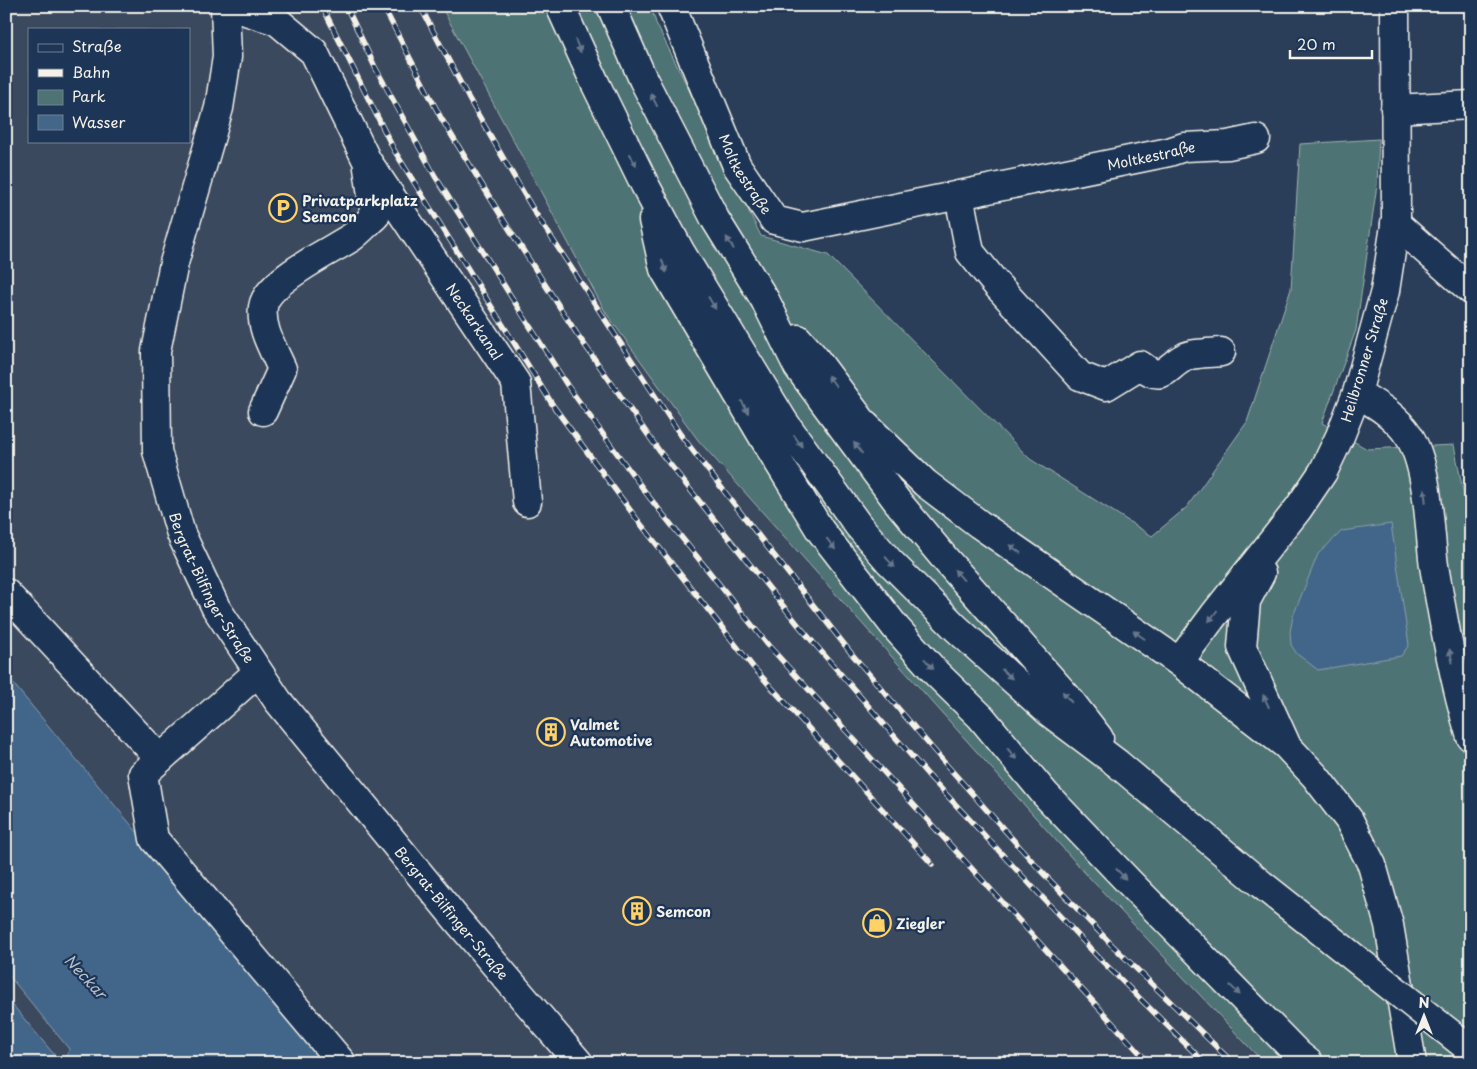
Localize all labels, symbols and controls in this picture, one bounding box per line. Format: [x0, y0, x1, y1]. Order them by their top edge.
legend [28, 28, 190, 142]
scale bar [1290, 28, 1372, 60]
text: 20 m [1297, 32, 1336, 55]
text: Straße [72, 34, 122, 57]
one-way arrow [575, 39, 583, 53]
text: Bahn [72, 60, 110, 83]
text: Park [72, 84, 106, 107]
one-way arrow [650, 93, 658, 107]
text: Wasser [72, 110, 125, 133]
street label: Moltkestraße [714, 130, 777, 218]
street label: Moltkestraße [1105, 136, 1196, 175]
one-way arrow [629, 153, 637, 167]
place label: Privatparkplatz Semcon [302, 190, 418, 227]
parking icon: Privatparkplatz Semcon [268, 193, 298, 223]
one-way arrow [725, 237, 735, 250]
one-way arrow [661, 259, 669, 274]
street label: Neckarkanal [441, 279, 508, 364]
street label: Heilbronner Straße [1335, 295, 1393, 425]
one-way arrow [707, 297, 717, 310]
one-way arrow [827, 374, 837, 388]
one-way arrow [741, 400, 750, 413]
one-way arrow [793, 434, 803, 448]
one-way arrow [853, 441, 863, 455]
one-way arrow [1421, 487, 1429, 503]
street label: Bergrat-Bilfinger-Straße [165, 510, 260, 667]
one-way arrow [826, 538, 837, 551]
one-way arrow [1008, 544, 1022, 554]
one-way arrow [884, 555, 896, 567]
one-way arrow [954, 569, 965, 582]
one-way arrow [1208, 609, 1219, 622]
one-way arrow [1132, 630, 1146, 640]
one-way arrow [1447, 649, 1455, 664]
one-way arrow [923, 657, 934, 670]
one-way arrow [1001, 669, 1014, 680]
one-way arrow [1061, 691, 1072, 704]
one-way arrow [1262, 694, 1270, 708]
place label: Valmet Automotive [570, 714, 653, 751]
building icon: Valmet Automotive [536, 717, 566, 747]
one-way arrow [1006, 748, 1018, 760]
street label: Bergrat-Bilfinger-Straße [390, 842, 514, 984]
one-way arrow [1115, 868, 1127, 880]
building icon: Semcon [622, 896, 652, 926]
place label: Semcon [656, 901, 711, 922]
shop icon: Ziegler [862, 908, 892, 938]
place label: Ziegler [896, 913, 946, 934]
water label: Neckar [59, 949, 114, 1005]
one-way arrow [1229, 984, 1241, 996]
north arrow [1400, 992, 1450, 1042]
text: N [1418, 992, 1430, 1013]

